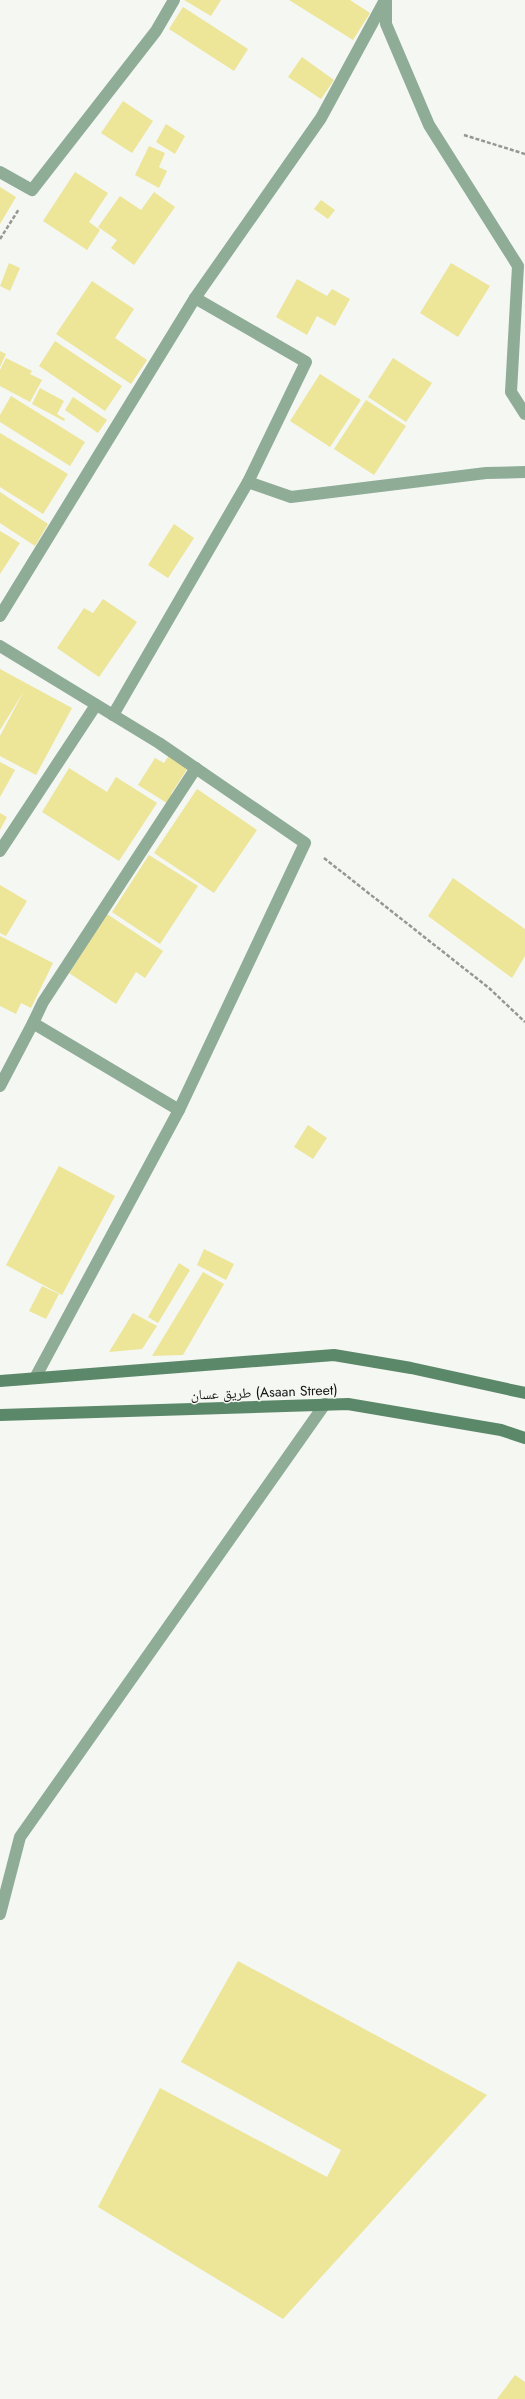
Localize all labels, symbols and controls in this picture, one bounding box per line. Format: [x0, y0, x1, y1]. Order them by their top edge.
street label: طريق عسان (Asaan Street) [190, 1379, 338, 1405]

